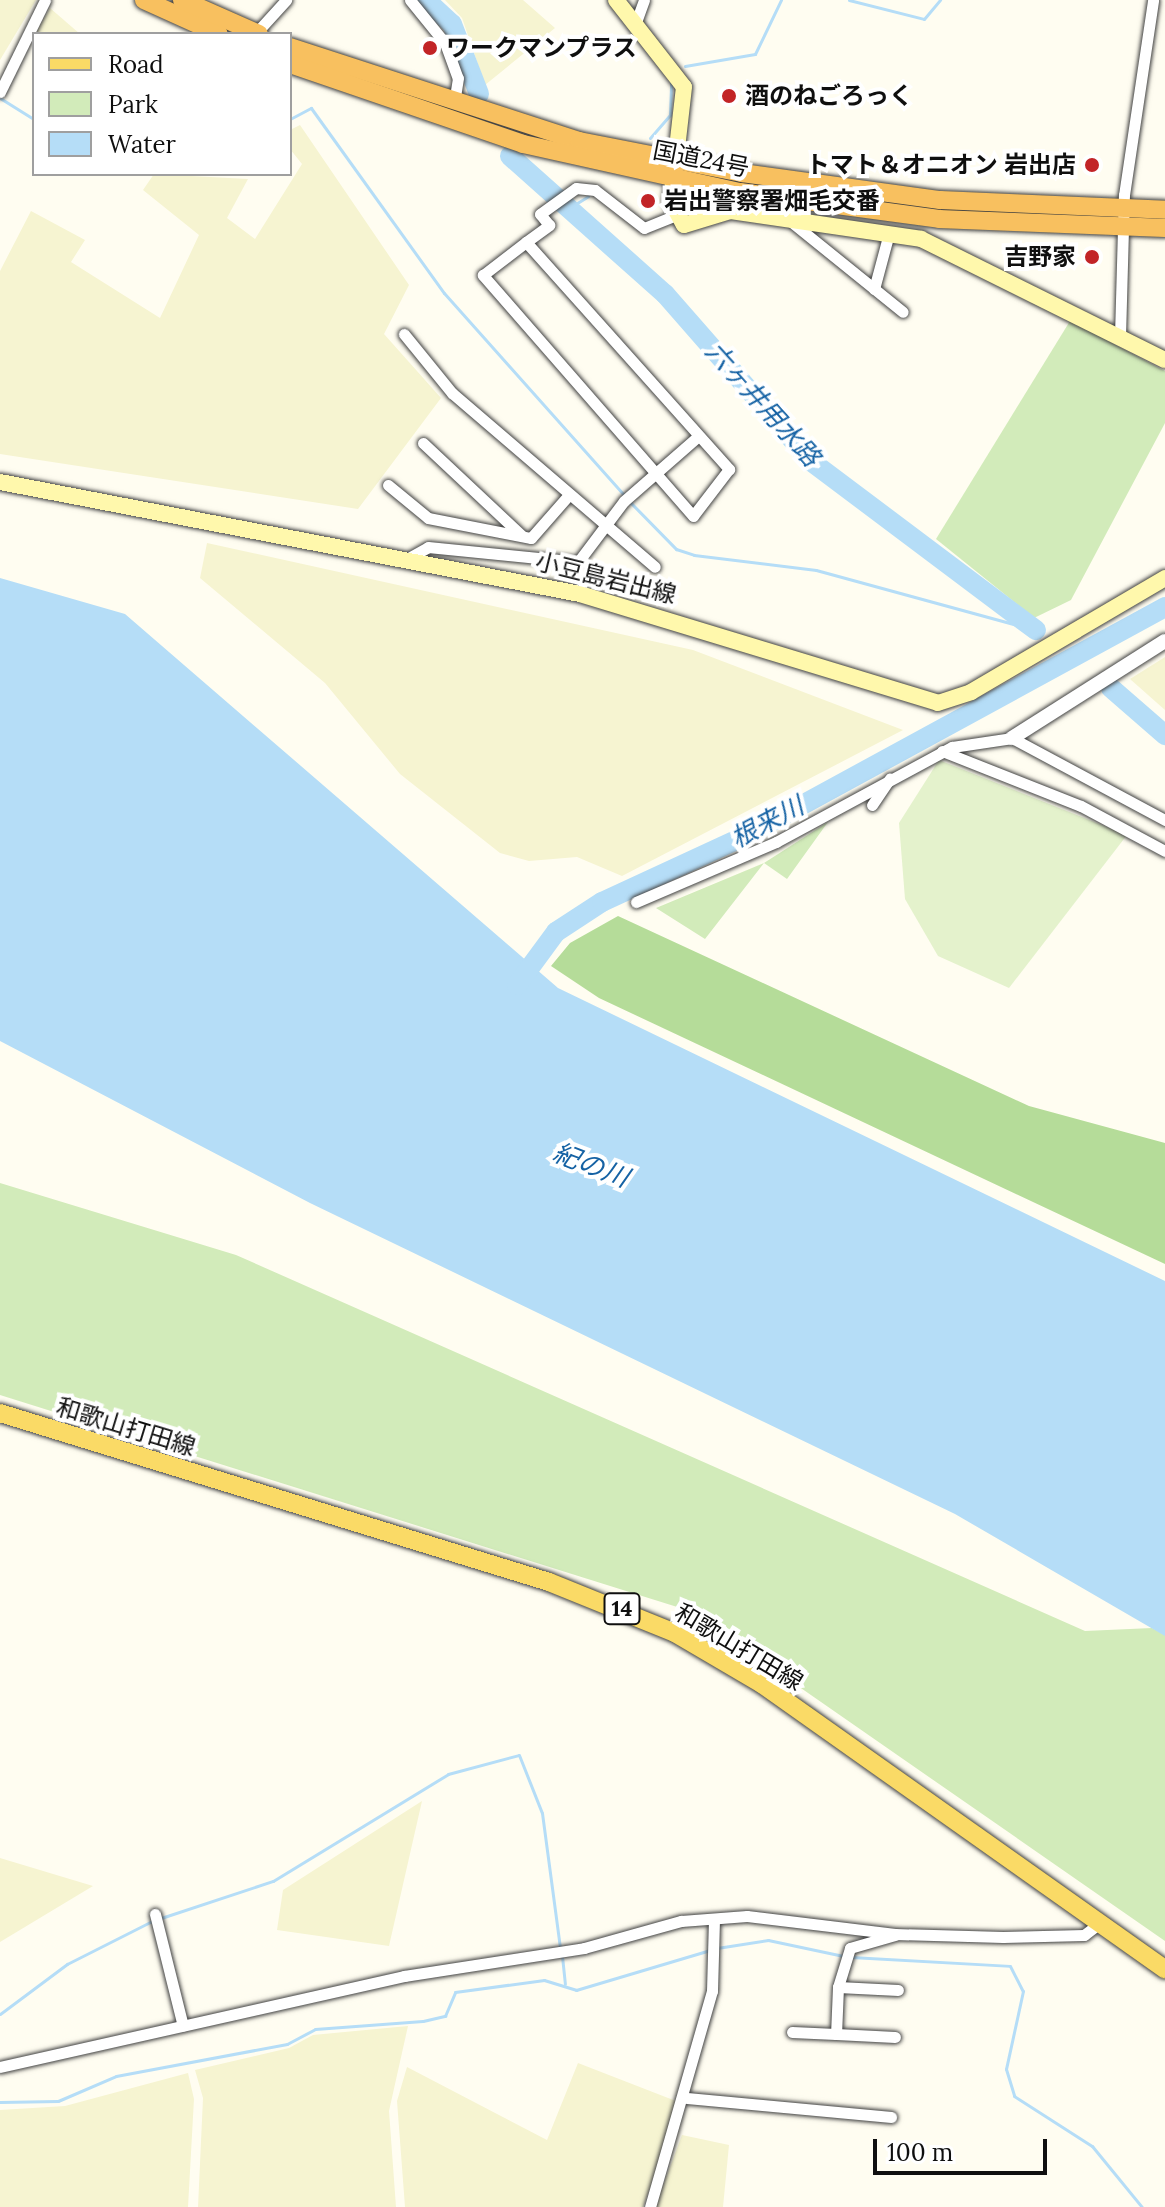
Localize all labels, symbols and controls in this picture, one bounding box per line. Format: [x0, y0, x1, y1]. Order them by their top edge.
legend [32, 32, 292, 176]
place label: ワークマンプラス [446, 34, 638, 62]
marker: ワークマンプラス [421, 39, 439, 57]
text: Road [108, 49, 164, 80]
place label: 酒のねごろっく [745, 82, 913, 110]
marker: 酒のねごろっく [720, 87, 738, 105]
text: Park [108, 89, 158, 120]
text: Water [108, 129, 176, 160]
street label: 国道24号 [650, 136, 752, 182]
place label: トマト＆オニオン 岩出店 [806, 151, 1076, 179]
marker: トマト＆オニオン 岩出店 [1083, 156, 1101, 174]
place label: 岩出警察署畑毛交番 [664, 187, 880, 215]
marker: 岩出警察署畑毛交番 [639, 192, 657, 210]
place label: 吉野家 [1004, 243, 1076, 271]
marker: 吉野家 [1083, 248, 1101, 266]
water label: 六ヶ井用水路 [699, 336, 827, 472]
street label: 小豆島岩出線 [533, 547, 679, 609]
water label: 根来川 [725, 790, 809, 854]
water label: 紀の川 [549, 1136, 633, 1194]
street label: 和歌山打田線 [53, 1392, 199, 1462]
road number: 14 [602, 1591, 642, 1627]
street label: 和歌山打田線 [670, 1598, 808, 1696]
scale bar [877, 2123, 1051, 2173]
text: 100 m [887, 2137, 953, 2168]

